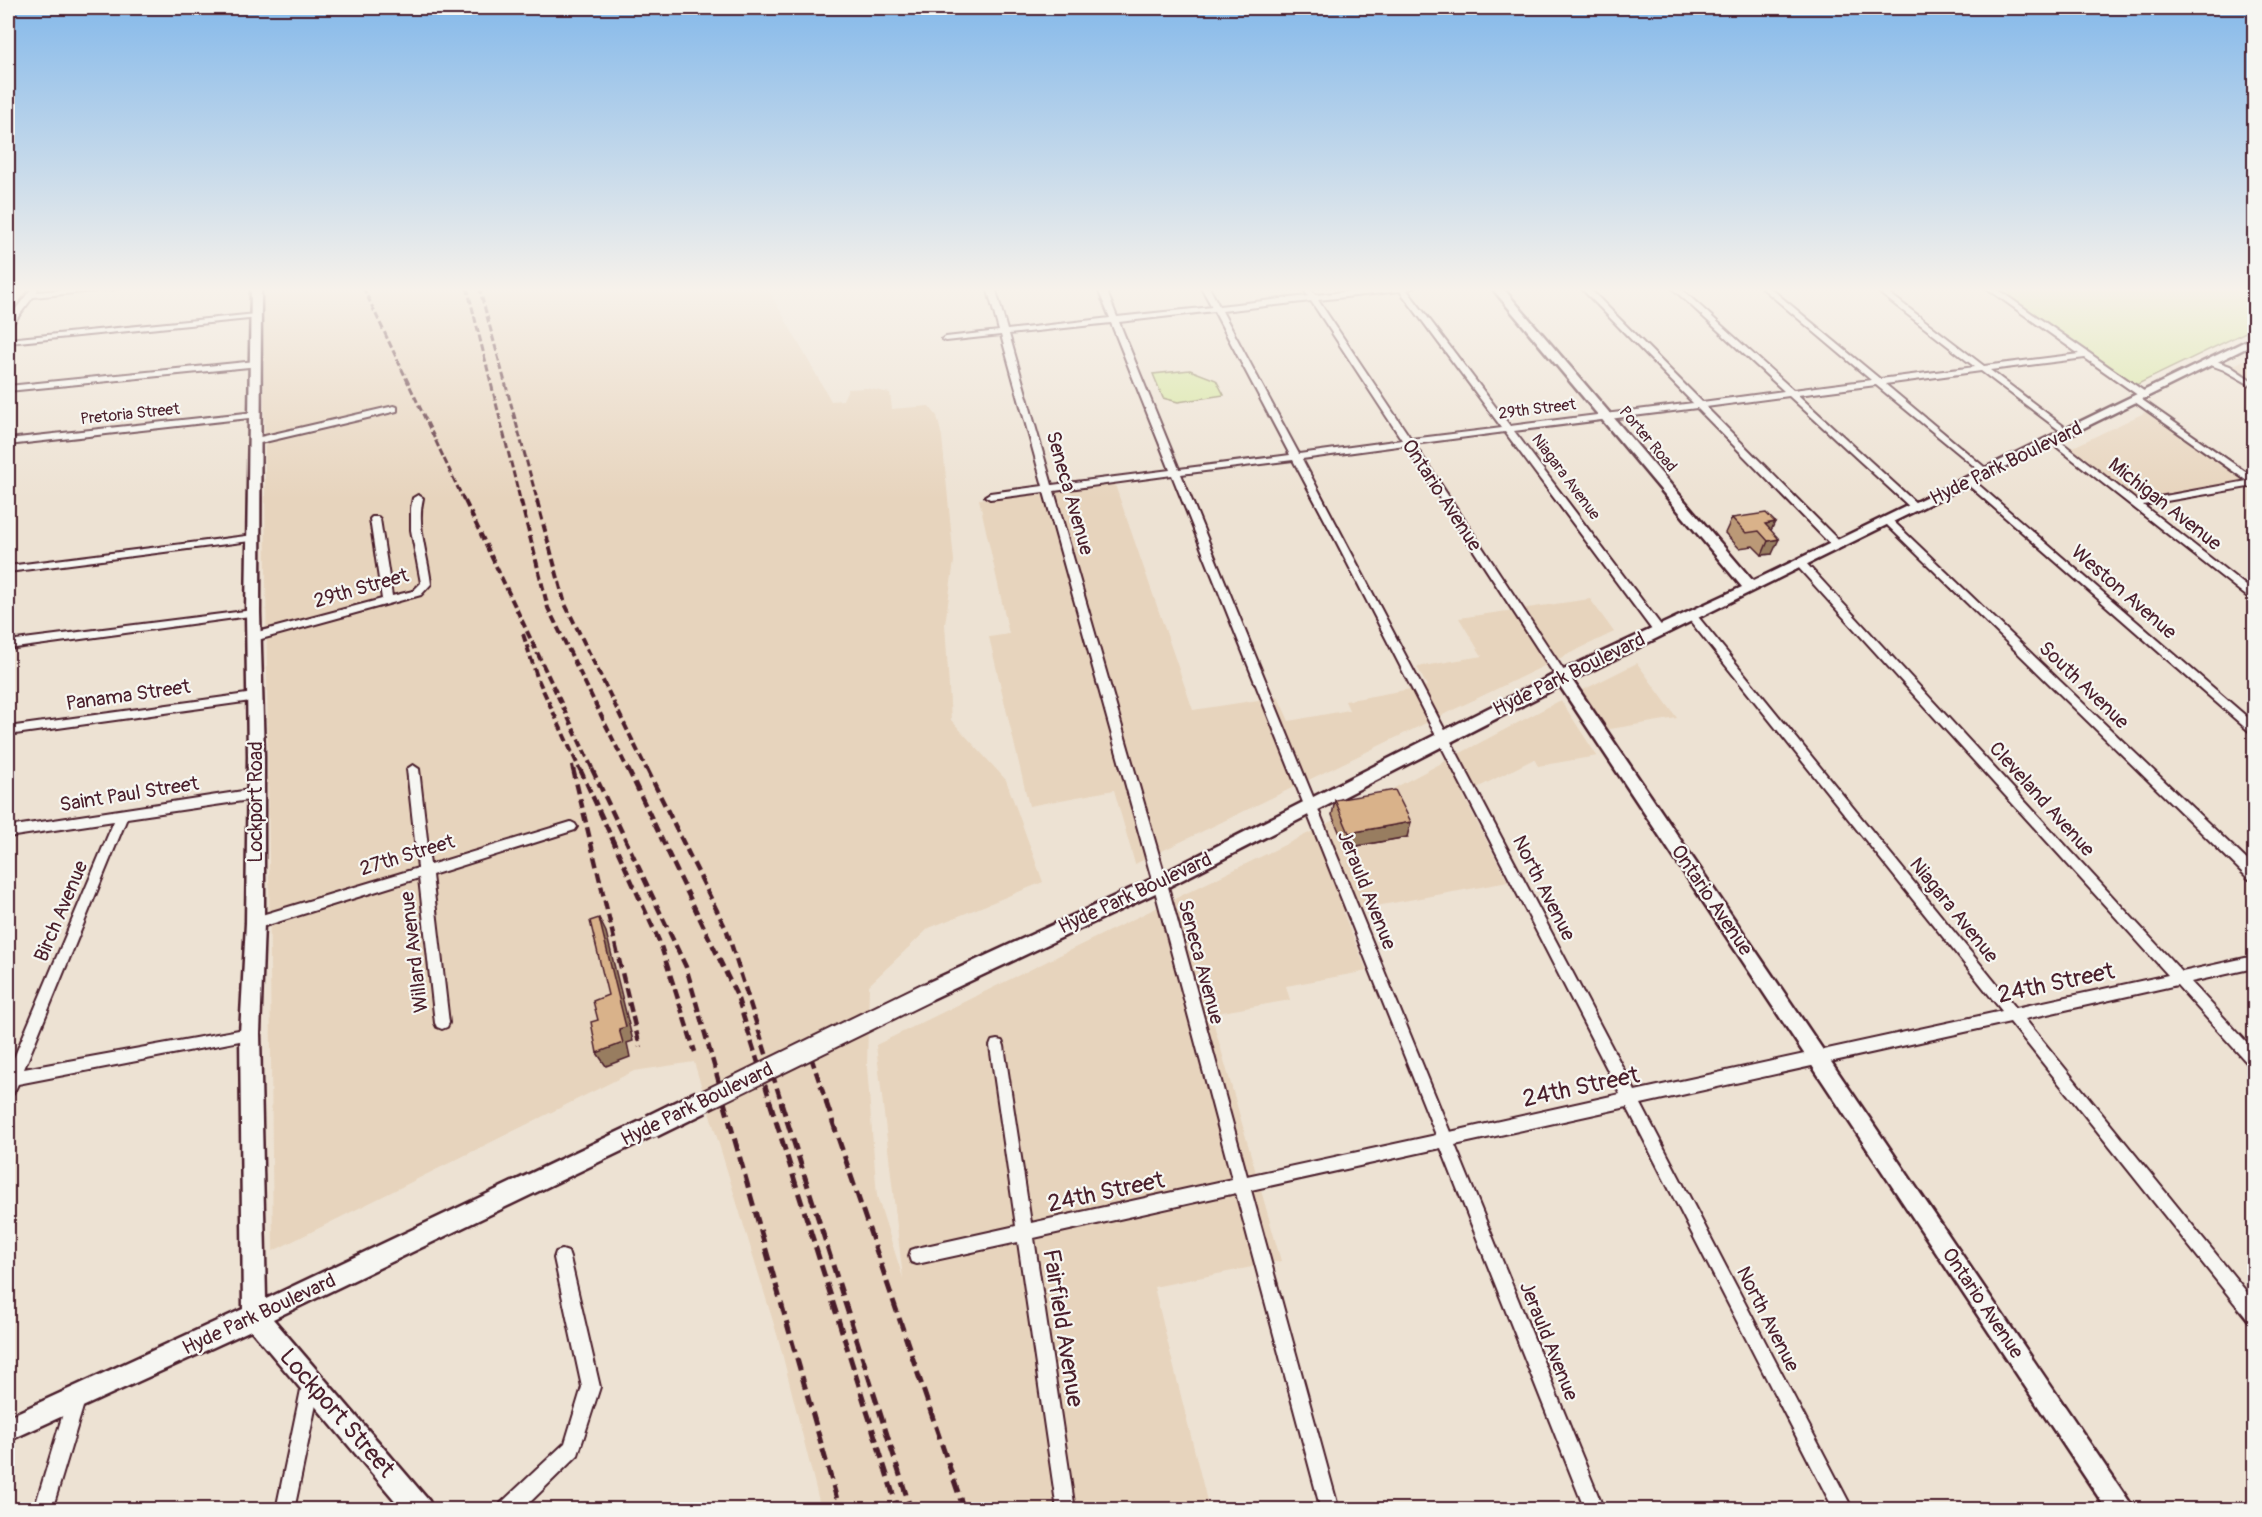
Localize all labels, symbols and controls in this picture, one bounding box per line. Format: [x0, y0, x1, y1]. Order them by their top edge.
street label: 29th Street [1497, 394, 1577, 424]
street label: Pretoria Street [79, 399, 181, 429]
street label: Porter Road [1615, 402, 1681, 476]
street label: Hyde Park Boulevard [1926, 415, 2086, 511]
street label: Seneca Avenue [1040, 428, 1100, 558]
street label: Niagara Avenue [1527, 430, 1605, 524]
street label: Ontario Avenue [1397, 434, 1488, 556]
street label: Michigan Avenue [2103, 452, 2227, 556]
street label: Weston Avenue [2066, 539, 2182, 645]
street label: 29th Street [311, 562, 412, 613]
street label: Hyde Park Boulevard [1489, 626, 1649, 722]
street label: South Avenue [2034, 636, 2134, 734]
street label: Panama Street [64, 674, 193, 716]
street label: Cleveland Avenue [1984, 736, 2100, 862]
street label: Lockport Road [243, 741, 268, 863]
street label: Saint Paul Street [58, 771, 201, 817]
street label: Jerauld Avenue [1332, 827, 1402, 953]
street label: 27th Street [357, 828, 458, 881]
street label: North Avenue [1507, 831, 1581, 945]
street label: Ontario Avenue [1666, 840, 1758, 960]
street label: Hyde Park Boulevard [1054, 847, 1216, 939]
street label: Niagara Avenue [1904, 852, 2004, 968]
street label: Birch Avenue [29, 857, 94, 965]
street label: Willard Avenue [394, 890, 434, 1014]
street label: Seneca Avenue [1172, 897, 1230, 1027]
street label: 24th Street [1995, 956, 2117, 1010]
street label: Hyde Park Boulevard [617, 1056, 777, 1152]
street label: 24th Street [1520, 1060, 1642, 1114]
street label: 24th Street [1045, 1165, 1167, 1219]
street label: Ontario Avenue [1937, 1243, 2029, 1363]
street label: Fairfield Avenue [1036, 1247, 1090, 1409]
street label: North Avenue [1731, 1262, 1805, 1376]
street label: Hyde Park Boulevard [178, 1268, 340, 1360]
street label: Jerauld Avenue [1514, 1278, 1584, 1404]
street label: Lockport Street [273, 1343, 401, 1484]

